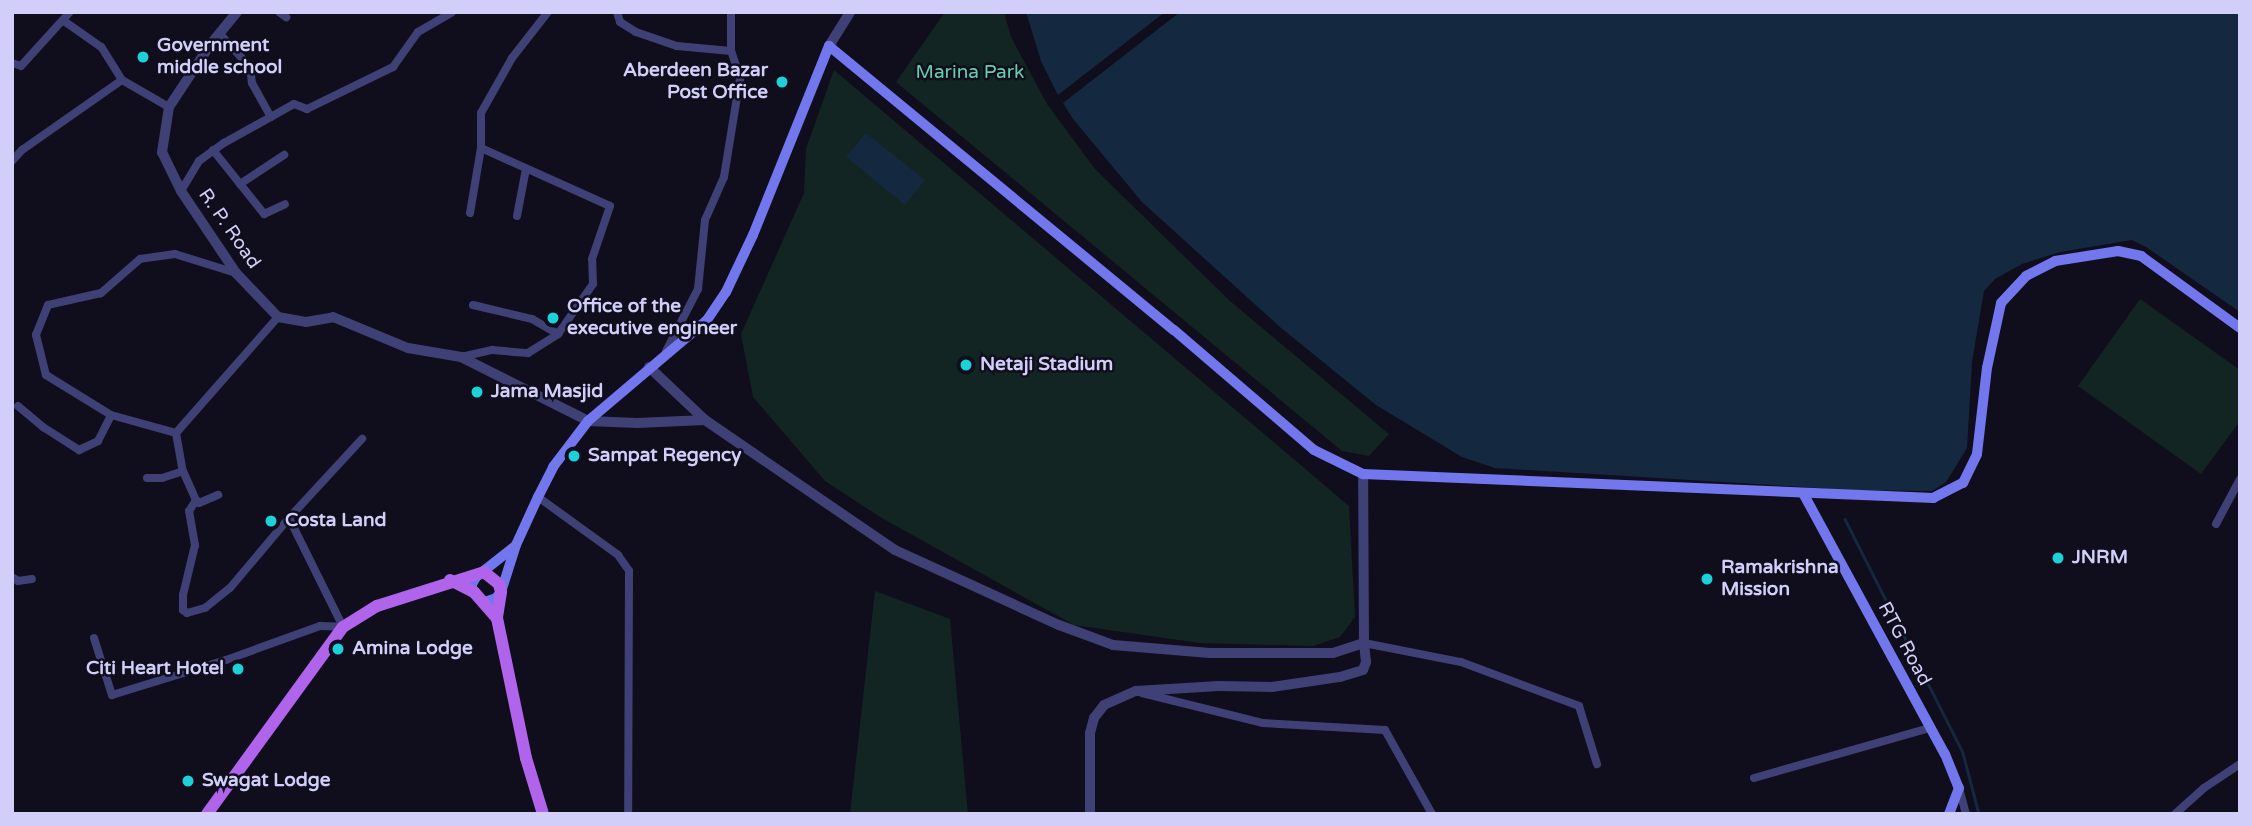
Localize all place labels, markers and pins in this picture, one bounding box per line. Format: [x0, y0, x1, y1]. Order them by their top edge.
place label: Government middle school [157, 35, 282, 79]
marker: Government middle school [135, 49, 151, 65]
place label: Aberdeen Bazar Post Office [623, 60, 768, 104]
marker: Aberdeen Bazar Post Office [774, 74, 790, 90]
place label: Office of the executive engineer [567, 296, 737, 340]
marker: Office of the executive engineer [545, 310, 561, 326]
place label: Netaji Stadium [980, 354, 1113, 376]
marker: Netaji Stadium [958, 357, 974, 373]
place label: Jama Masjid [491, 381, 603, 403]
marker: Jama Masjid [469, 384, 485, 400]
place label: Sampat Regency [588, 445, 741, 467]
marker: Sampat Regency [566, 448, 582, 464]
place label: Costa Land [285, 510, 387, 532]
marker: Costa Land [263, 513, 279, 529]
place label: JNRM [2072, 547, 2128, 569]
marker: JNRM [2050, 550, 2066, 566]
place label: Ramakrishna Mission [1721, 557, 1839, 601]
marker: Ramakrishna Mission [1699, 571, 1715, 587]
place label: Amina Lodge [352, 638, 473, 660]
marker: Amina Lodge [330, 641, 346, 657]
place label: Citi Heart Hotel [86, 658, 224, 680]
marker: Citi Heart Hotel [230, 661, 246, 677]
place label: Swagat Lodge [202, 770, 331, 792]
marker: Swagat Lodge [180, 773, 196, 789]

